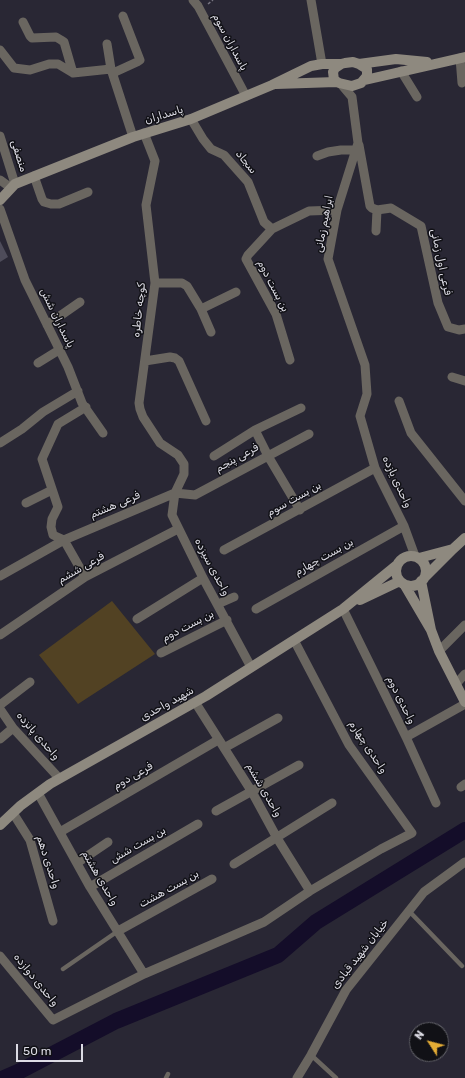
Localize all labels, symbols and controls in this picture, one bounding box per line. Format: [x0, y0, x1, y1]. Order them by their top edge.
street label: پاسداران سوم [209, 11, 251, 73]
street label: پاسداران [143, 103, 185, 127]
street label: منصفی [8, 138, 30, 174]
street label: سجاد [233, 148, 259, 176]
street label: ابراهیم زمانی [312, 194, 336, 254]
street label: فرعی اول زمانی [427, 227, 455, 297]
street label: بن بست دوم [254, 258, 292, 314]
street label: كوچه خاطره [130, 282, 148, 338]
street label: پاسداران شش [37, 286, 77, 350]
street label: فرعی پنجم [213, 441, 261, 475]
street label: واحدی یازده [379, 454, 415, 510]
street label: بن بست سوم [265, 479, 323, 519]
street label: فرعی هشتم [88, 489, 142, 521]
street label: بن بست چهارم [292, 535, 356, 579]
street label: واحدی سیزده [191, 536, 233, 598]
street label: فرعی ششم [55, 549, 107, 587]
street label: بن بست دوم [160, 607, 216, 645]
street label: واحدی دوم [384, 674, 418, 726]
street label: شهید واحدی [138, 684, 196, 724]
street label: واحدی پانزده [13, 709, 63, 763]
street label: واحدی چهارم [346, 718, 390, 776]
street label: فرعی دوم [111, 759, 155, 793]
street label: واحدی ششم [243, 761, 285, 819]
street label: بن بست شش [108, 824, 168, 866]
street label: واحدی دهم [33, 834, 63, 890]
street label: واحدی هشتم [79, 848, 121, 908]
street label: بن بست هشت [137, 867, 201, 911]
street label: خیابان شهید قبادی [329, 916, 391, 992]
street label: واحدی دوازده [11, 951, 61, 1009]
north arrow [409, 1022, 449, 1062]
text: N [412, 1028, 427, 1042]
scale bar [18, 1036, 85, 1062]
text: 50 m [23, 1044, 51, 1058]

